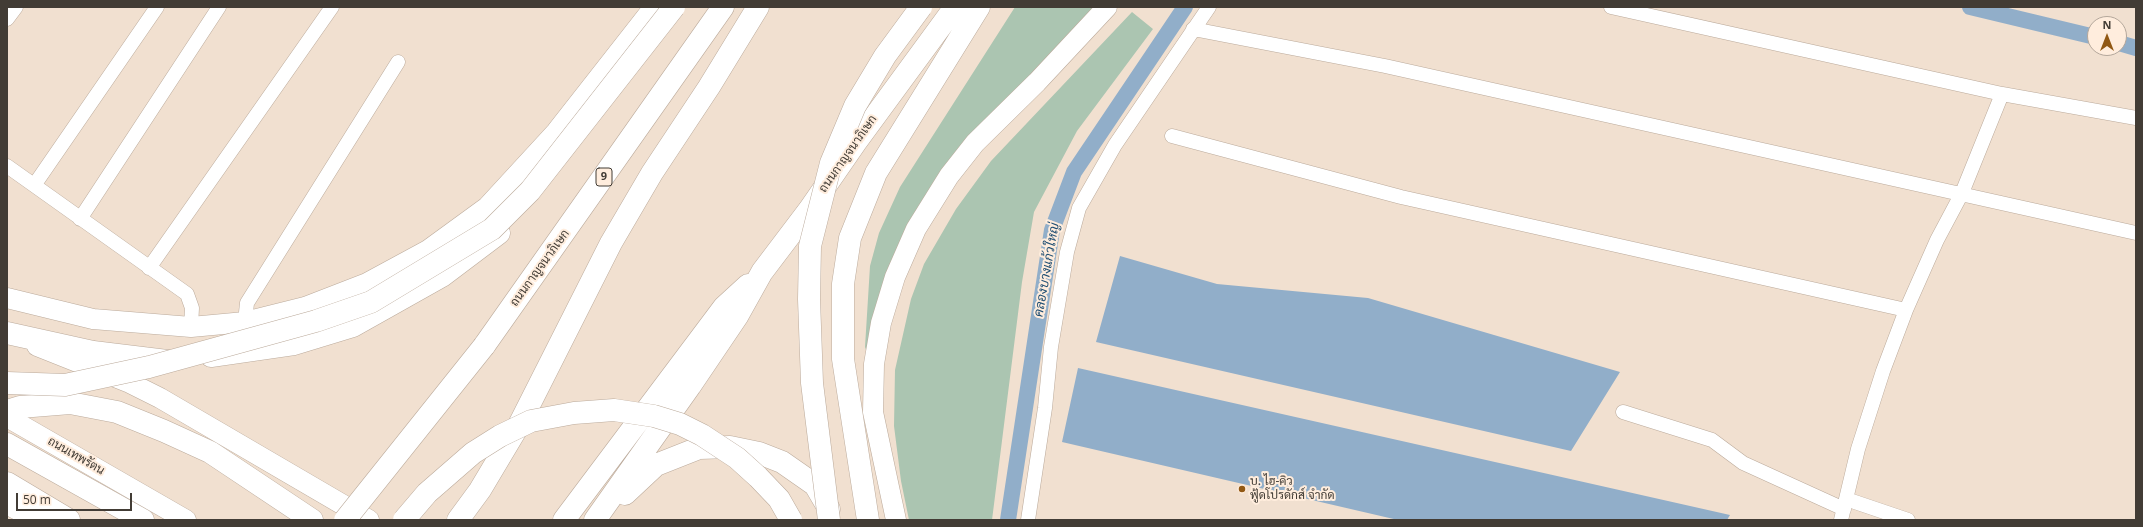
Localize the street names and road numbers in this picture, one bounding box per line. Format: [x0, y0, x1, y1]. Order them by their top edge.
street label: ถนนกาญจนาภิเษก [816, 113, 880, 195]
road number: 9 [596, 168, 612, 186]
street label: ถนนกาญจนาภิเษก [507, 227, 573, 309]
street label: ถนนเทพรัตน [45, 434, 107, 478]

